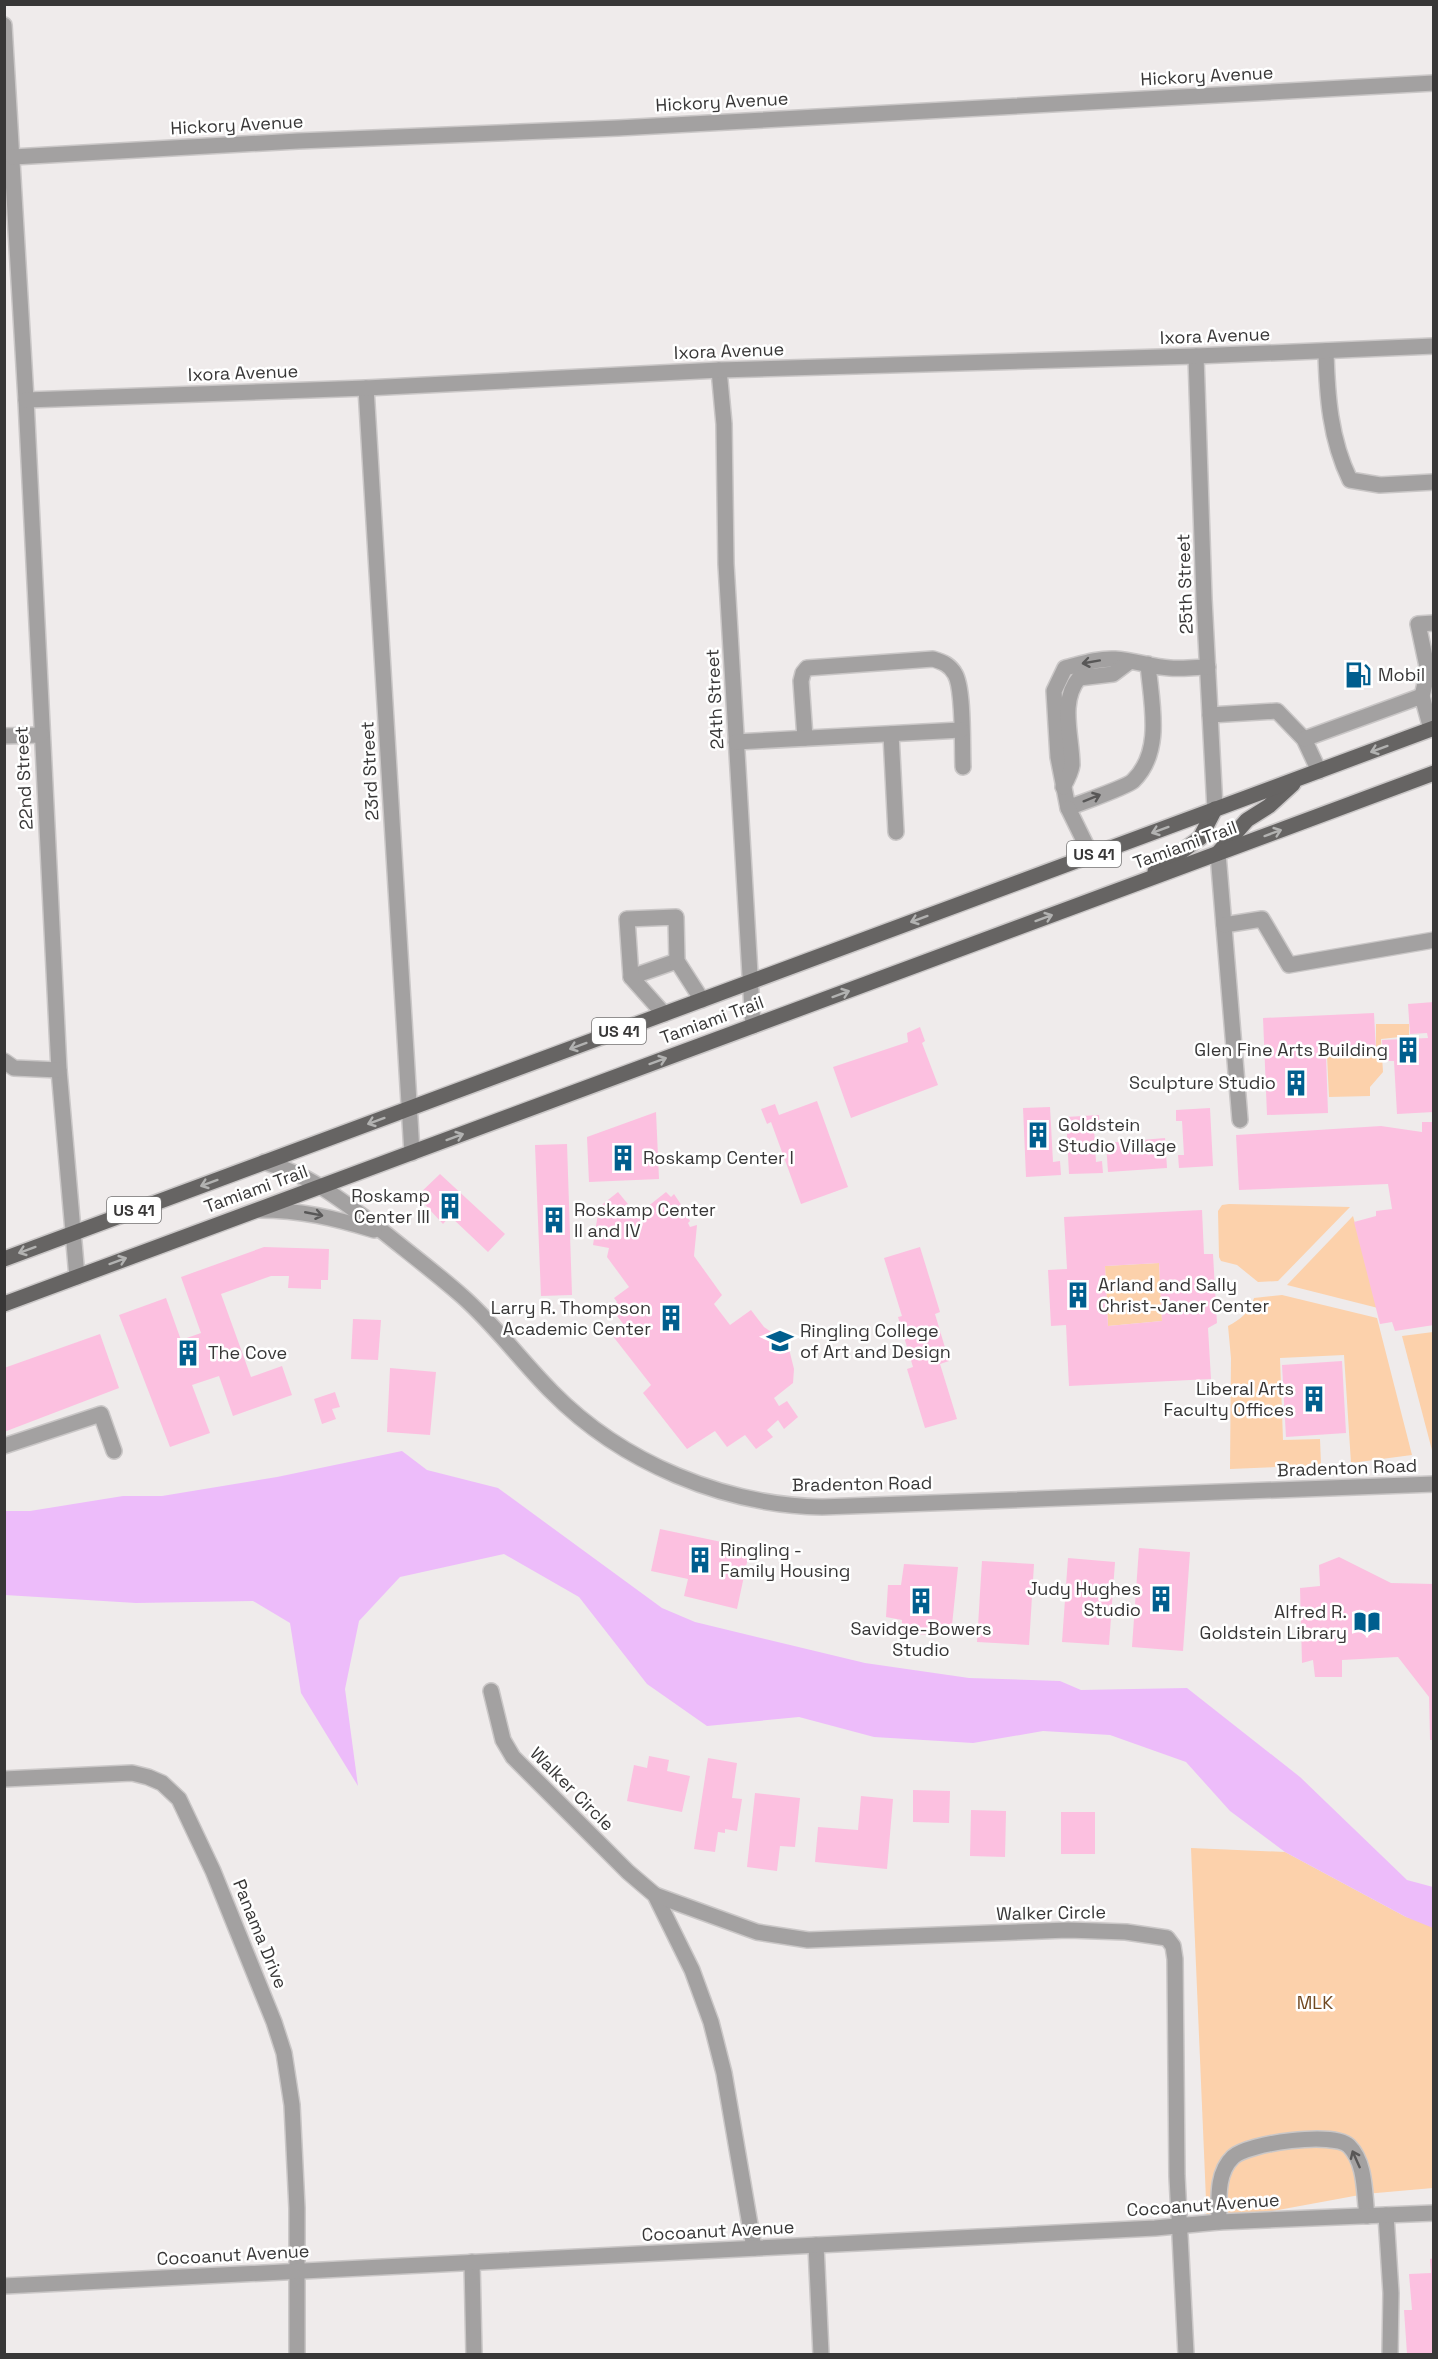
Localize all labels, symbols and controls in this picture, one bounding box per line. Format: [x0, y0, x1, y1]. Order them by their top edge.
street label: Hickory Avenue [1140, 61, 1274, 90]
street label: Hickory Avenue [655, 87, 789, 116]
street label: Hickory Avenue [170, 110, 304, 139]
street label: Ixora Avenue [1159, 322, 1271, 349]
street label: Ixora Avenue [673, 337, 785, 364]
street label: Ixora Avenue [187, 359, 299, 386]
street label: 25th Street [1171, 533, 1198, 635]
street label: 24th Street [700, 648, 729, 750]
one-way arrow [1081, 657, 1101, 668]
fuel station icon: Mobil [1343, 660, 1373, 690]
place label: Mobil [1378, 663, 1425, 686]
street label: 23rd Street [355, 721, 384, 821]
street label: 22nd Street [9, 726, 38, 831]
one-way arrow [1370, 744, 1389, 755]
one-way arrow [1082, 792, 1100, 803]
street label: Tamiami Trail [1130, 815, 1240, 874]
one-way arrow [1151, 825, 1170, 836]
one-way arrow [1263, 827, 1281, 838]
road number: US 41 [1067, 841, 1121, 867]
one-way arrow [1034, 912, 1053, 923]
one-way arrow [910, 915, 929, 926]
one-way arrow [831, 987, 849, 998]
street label: Tamiami Trail [657, 990, 767, 1049]
road number: US 41 [592, 1018, 646, 1044]
building icon: Glen Fine Arts Building [1393, 1035, 1423, 1065]
place label: Glen Fine Arts Building [1194, 1038, 1388, 1061]
one-way arrow [570, 1041, 588, 1052]
one-way arrow [648, 1055, 667, 1066]
building icon: Sculpture Studio [1281, 1068, 1311, 1098]
place label: Sculpture Studio [1129, 1071, 1276, 1094]
place label: Goldstein Studio Village [1058, 1113, 1177, 1157]
one-way arrow [367, 1116, 386, 1127]
building icon: Goldstein Studio Village [1023, 1120, 1053, 1150]
one-way arrow [446, 1130, 464, 1141]
building icon: Roskamp Center I [608, 1143, 638, 1173]
place label: Roskamp Center I [643, 1146, 794, 1169]
street label: Tamiami Trail [201, 1159, 311, 1218]
one-way arrow [200, 1178, 219, 1189]
place label: Roskamp Center III [351, 1184, 430, 1228]
building icon: Roskamp Center III [435, 1191, 465, 1221]
road number: US 41 [107, 1197, 161, 1223]
place label: Roskamp Center II and IV [574, 1198, 716, 1242]
building icon: Roskamp Center II and IV [539, 1205, 569, 1235]
one-way arrow [304, 1209, 324, 1220]
one-way arrow [18, 1246, 36, 1257]
one-way arrow [108, 1255, 127, 1266]
place label: Arland and Sally Christ-Janer Center [1098, 1273, 1270, 1317]
building icon: Arland and Sally Christ-Janer Center [1063, 1280, 1093, 1310]
place label: Larry R. Thompson Academic Center [491, 1296, 651, 1340]
building icon: Larry R. Thompson Academic Center [656, 1303, 686, 1333]
place label: Ringling College of Art and Design [800, 1319, 951, 1363]
school or university icon: Ringling College of Art and Design [765, 1326, 795, 1356]
building icon: The Cove [173, 1338, 203, 1368]
place label: The Cove [208, 1341, 287, 1364]
place label: Liberal Arts Faculty Offices [1164, 1377, 1294, 1421]
building icon: Liberal Arts Faculty Offices [1299, 1384, 1329, 1414]
street label: Bradenton Road [1276, 1454, 1418, 1481]
street label: Bradenton Road [792, 1471, 932, 1496]
place label: Ringling - Family Housing [720, 1538, 850, 1582]
building icon: Ringling - Family Housing [685, 1545, 715, 1575]
place label: Judy Hughes Studio [1027, 1577, 1141, 1621]
building icon: Judy Hughes Studio [1146, 1584, 1176, 1614]
building icon: Savidge-Bowers Studio [906, 1586, 936, 1616]
place label: Alfred R. Goldstein Library [1200, 1600, 1347, 1644]
library icon: Alfred R. Goldstein Library [1352, 1607, 1382, 1637]
place label: Savidge-Bowers Studio [851, 1617, 991, 1661]
street label: Walker Circle [525, 1742, 619, 1836]
street label: Panama Drive [228, 1876, 293, 1992]
street label: Walker Circle [996, 1900, 1106, 1925]
park label: MLK [1297, 1991, 1333, 2014]
one-way arrow [1350, 2150, 1361, 2168]
street label: Cocoanut Avenue [1126, 2188, 1280, 2221]
street label: Cocoanut Avenue [641, 2215, 795, 2246]
street label: Cocoanut Avenue [156, 2239, 310, 2270]

